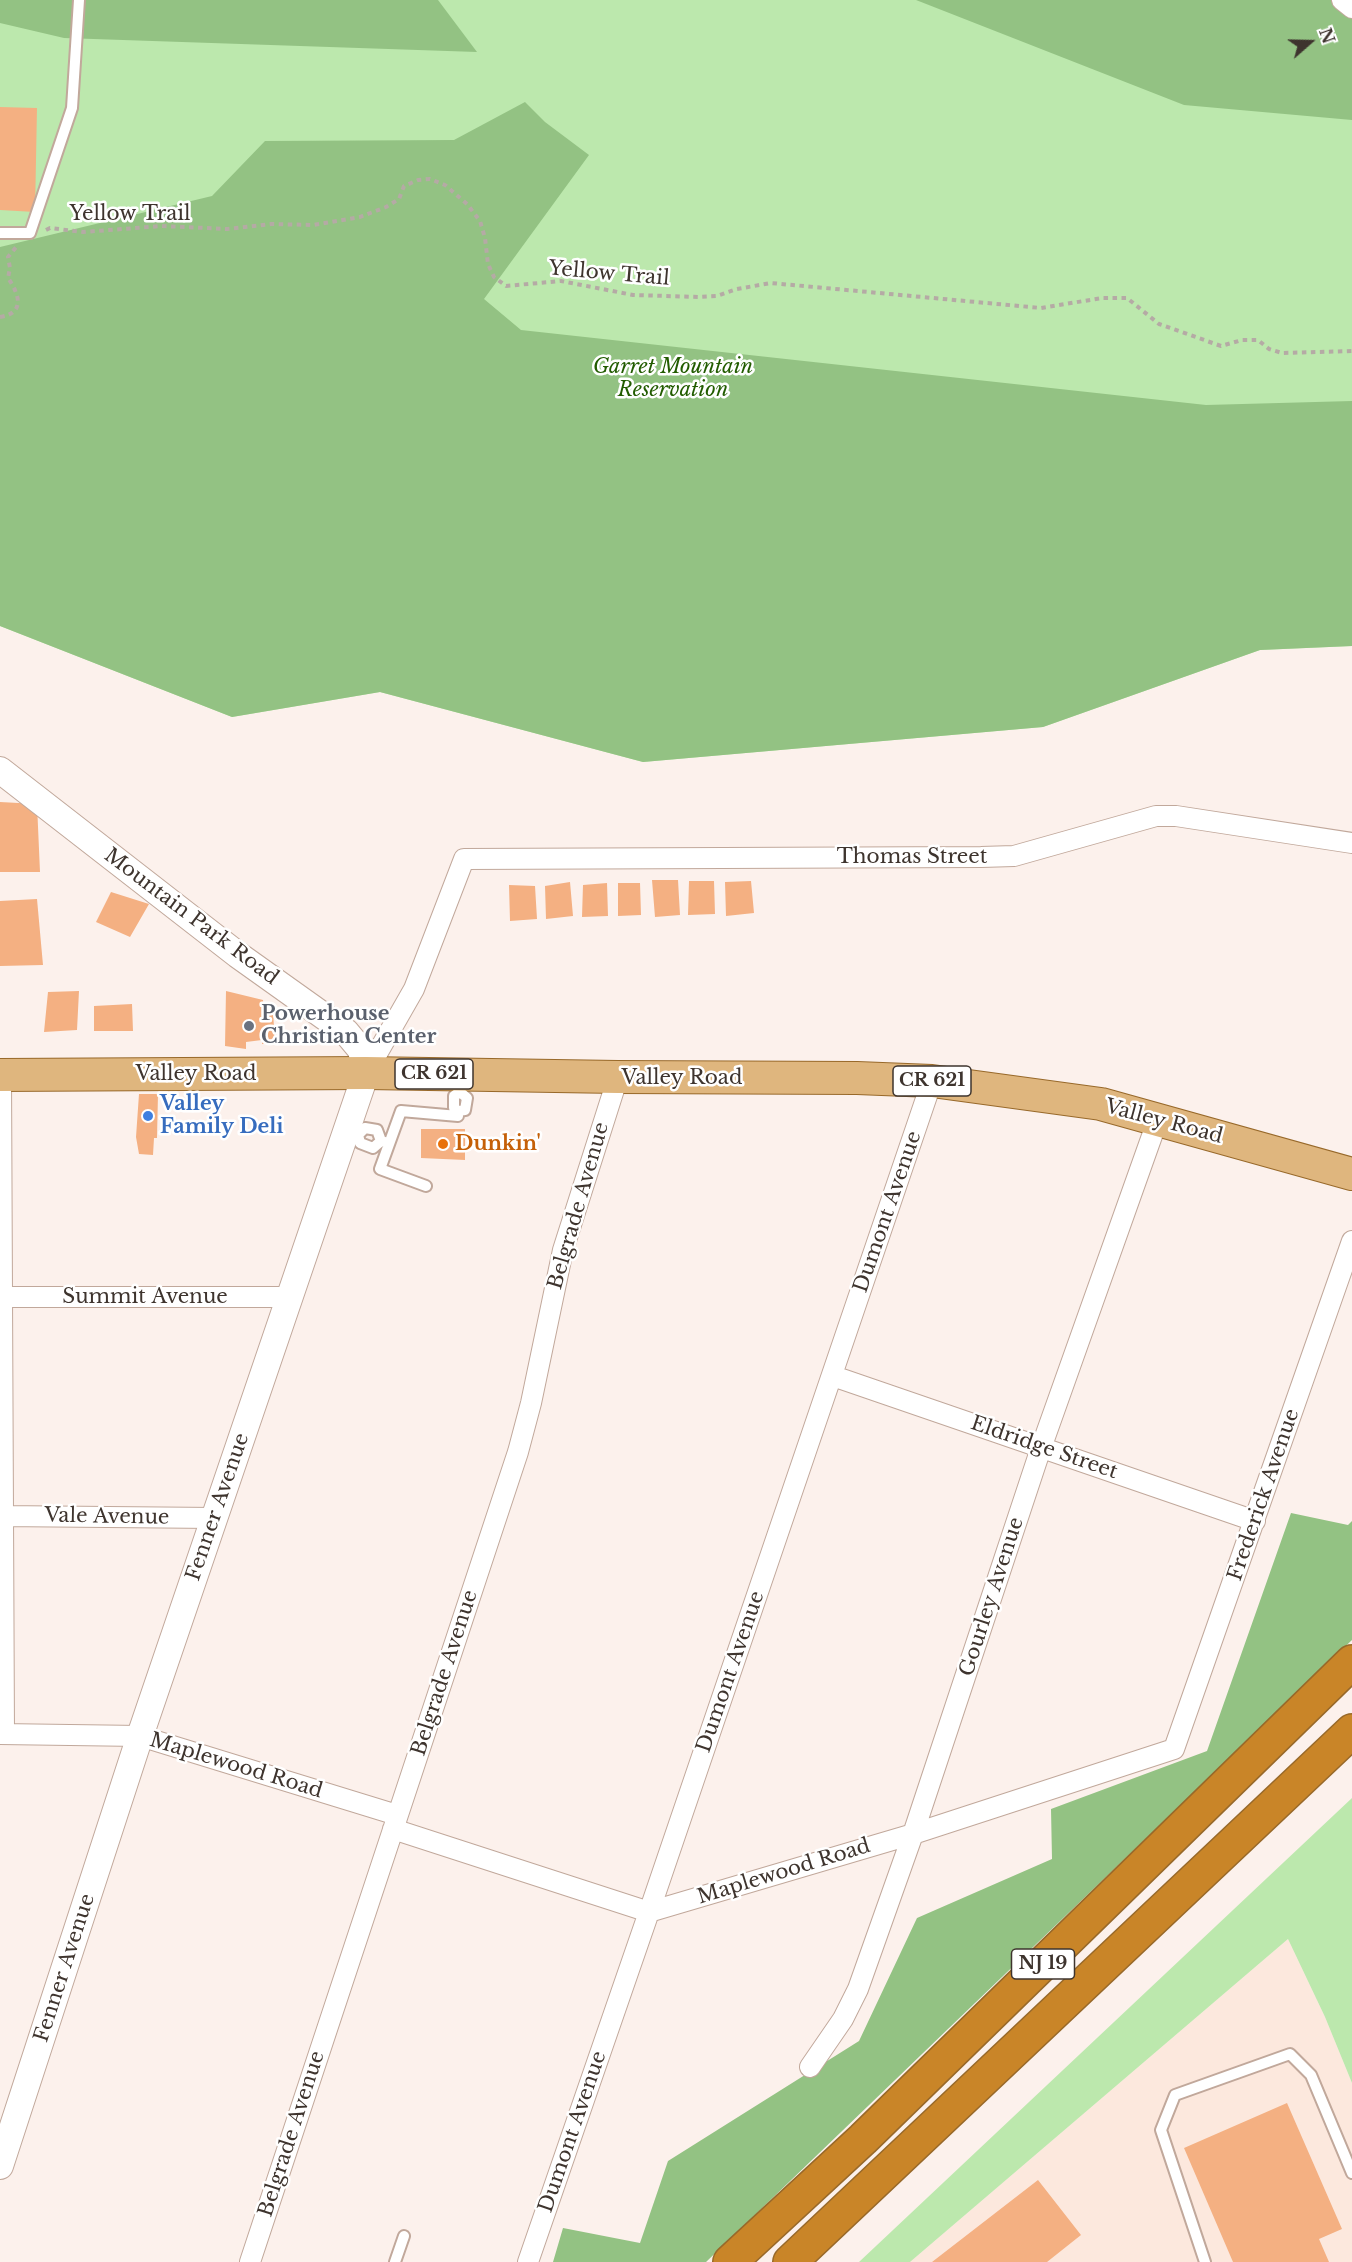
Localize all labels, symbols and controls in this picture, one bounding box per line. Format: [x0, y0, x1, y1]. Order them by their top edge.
north arrow [1280, 12, 1340, 72]
text: N [1315, 25, 1339, 46]
street label: Yellow Trail [69, 202, 191, 226]
street label: Yellow Trail [548, 257, 670, 291]
park label: Garret Mountain Reservation [593, 355, 753, 402]
street label: Mountain Park Road [99, 844, 283, 990]
street label: Thomas Street [837, 845, 987, 869]
place label: Powerhouse Christian Center [261, 1002, 436, 1049]
marker: Powerhouse Christian Center [242, 1019, 256, 1033]
road number: CR 621 [395, 1059, 473, 1089]
street label: Valley Road [136, 1062, 256, 1086]
street label: Valley Road [622, 1066, 742, 1090]
road number: CR 621 [893, 1066, 971, 1096]
place label: Valley Family Deli [160, 1092, 284, 1139]
street label: Valley Road [1103, 1095, 1225, 1149]
marker: Valley Family Deli [141, 1109, 155, 1123]
street label: Belgrade Avenue [544, 1120, 614, 1292]
street label: Dumont Avenue [849, 1128, 927, 1296]
place label: Dunkin' [455, 1132, 541, 1156]
marker: Dunkin' [436, 1137, 450, 1151]
street label: Summit Avenue [62, 1285, 228, 1309]
street label: Frederick Avenue [1223, 1406, 1305, 1584]
street label: Eldridge Street [967, 1412, 1121, 1484]
street label: Fenner Avenue [182, 1430, 254, 1584]
street label: Vale Avenue [44, 1504, 170, 1530]
street label: Gourley Avenue [955, 1514, 1029, 1680]
street label: Belgrade Avenue [407, 1587, 483, 1759]
street label: Dumont Avenue [692, 1588, 770, 1756]
street label: Maplewood Road [147, 1728, 325, 1804]
street label: Maplewood Road [695, 1834, 873, 1910]
street label: Fenner Avenue [30, 1891, 100, 2045]
road number: NJ 19 [1012, 1949, 1074, 1979]
street label: Belgrade Avenue [254, 2048, 330, 2220]
street label: Dumont Avenue [534, 2048, 612, 2216]

